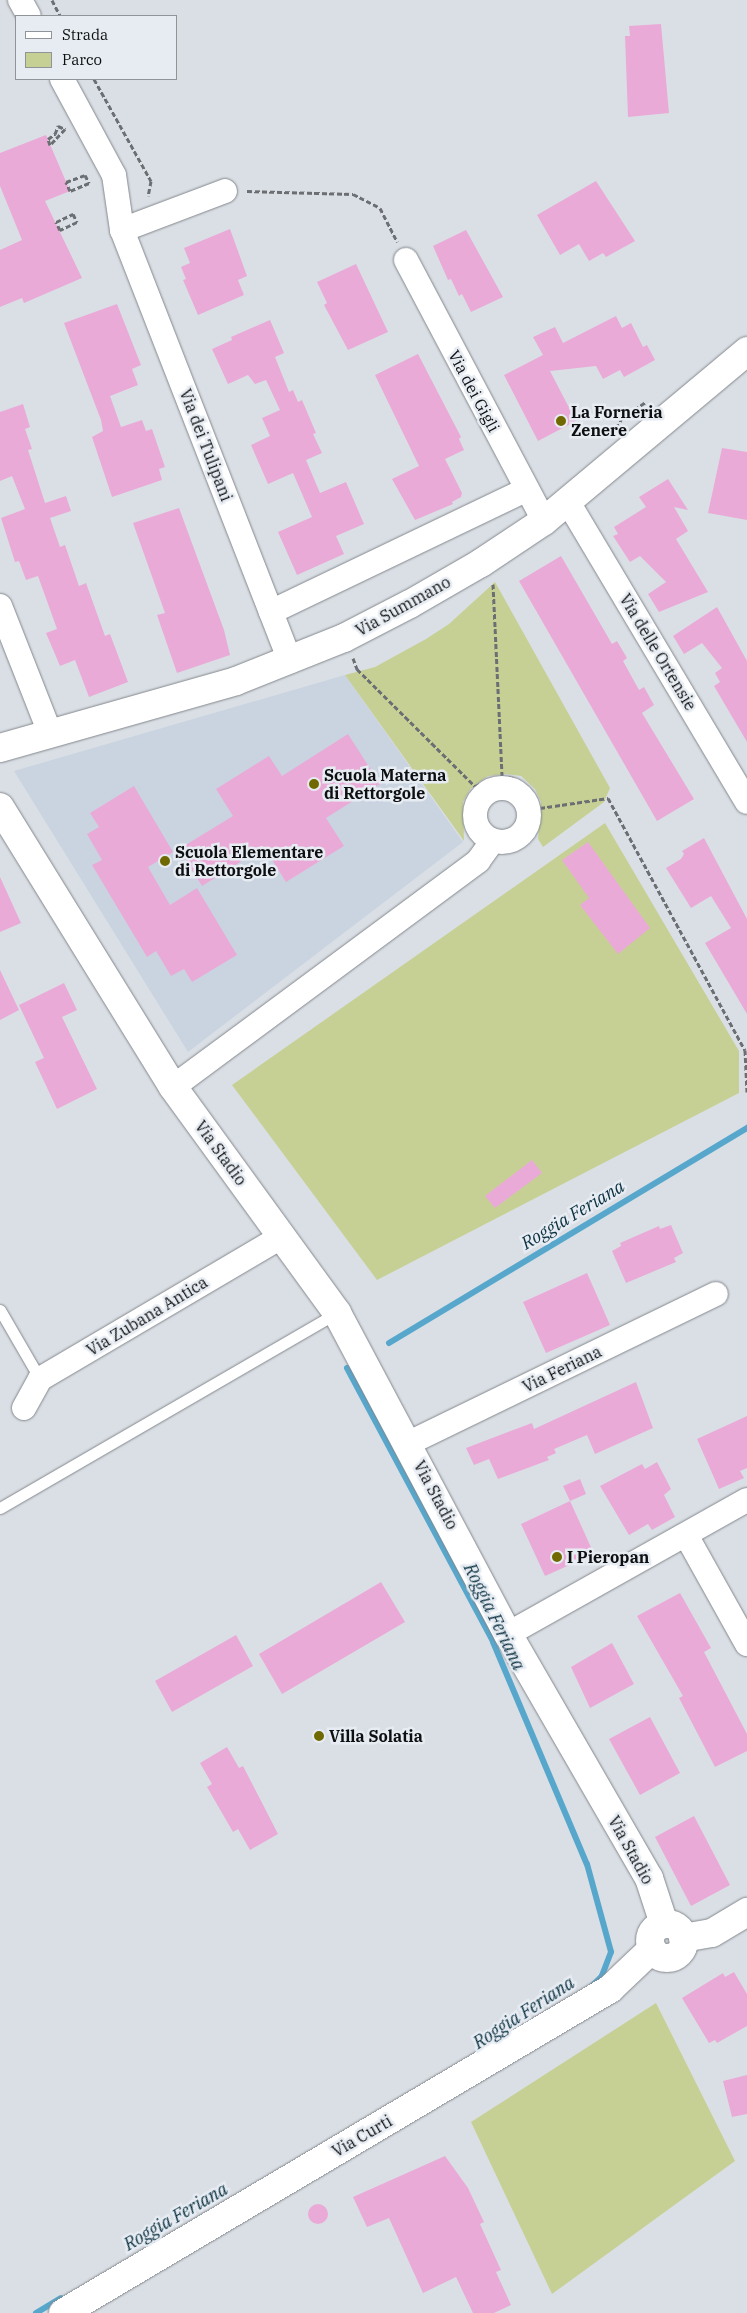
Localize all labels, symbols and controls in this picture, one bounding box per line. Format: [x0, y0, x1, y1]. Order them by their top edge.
legend [15, 15, 178, 80]
text: Strada [62, 25, 108, 44]
text: Parco [62, 50, 102, 69]
street label: Via dei Gigli [444, 347, 504, 435]
street label: Via dei Tulipani [176, 386, 236, 504]
place label: La Forneria Zenere [571, 402, 663, 440]
marker: La Forneria Zenere [555, 415, 567, 427]
street label: Via Summano [352, 572, 454, 640]
street label: Via delle Ortensie [616, 590, 700, 714]
place label: Scuola Materna di Rettorgole [324, 765, 446, 803]
marker: Scuola Materna di Rettorgole [308, 778, 320, 790]
place label: Scuola Elementare di Rettorgole [175, 842, 323, 880]
marker: Scuola Elementare di Rettorgole [159, 855, 171, 867]
street label: Via Stadio [191, 1117, 251, 1189]
water label: Roggia Feriana [517, 1176, 629, 1254]
street label: Via Zubana Antica [83, 1272, 211, 1360]
street label: Via Feriana [519, 1342, 605, 1396]
street label: Via Stadio [410, 1457, 462, 1533]
place label: I Pieropan [567, 1547, 649, 1567]
marker: I Pieropan [551, 1551, 563, 1563]
water label: Roggia Feriana [459, 1560, 529, 1674]
place label: Villa Solatia [329, 1726, 423, 1746]
marker: Villa Solatia [313, 1730, 325, 1742]
street label: Via Stadio [604, 1812, 658, 1888]
water label: Roggia Feriana [469, 1972, 579, 2054]
street label: Via Curti [329, 2111, 395, 2161]
water label: Roggia Feriana [120, 2178, 232, 2256]

